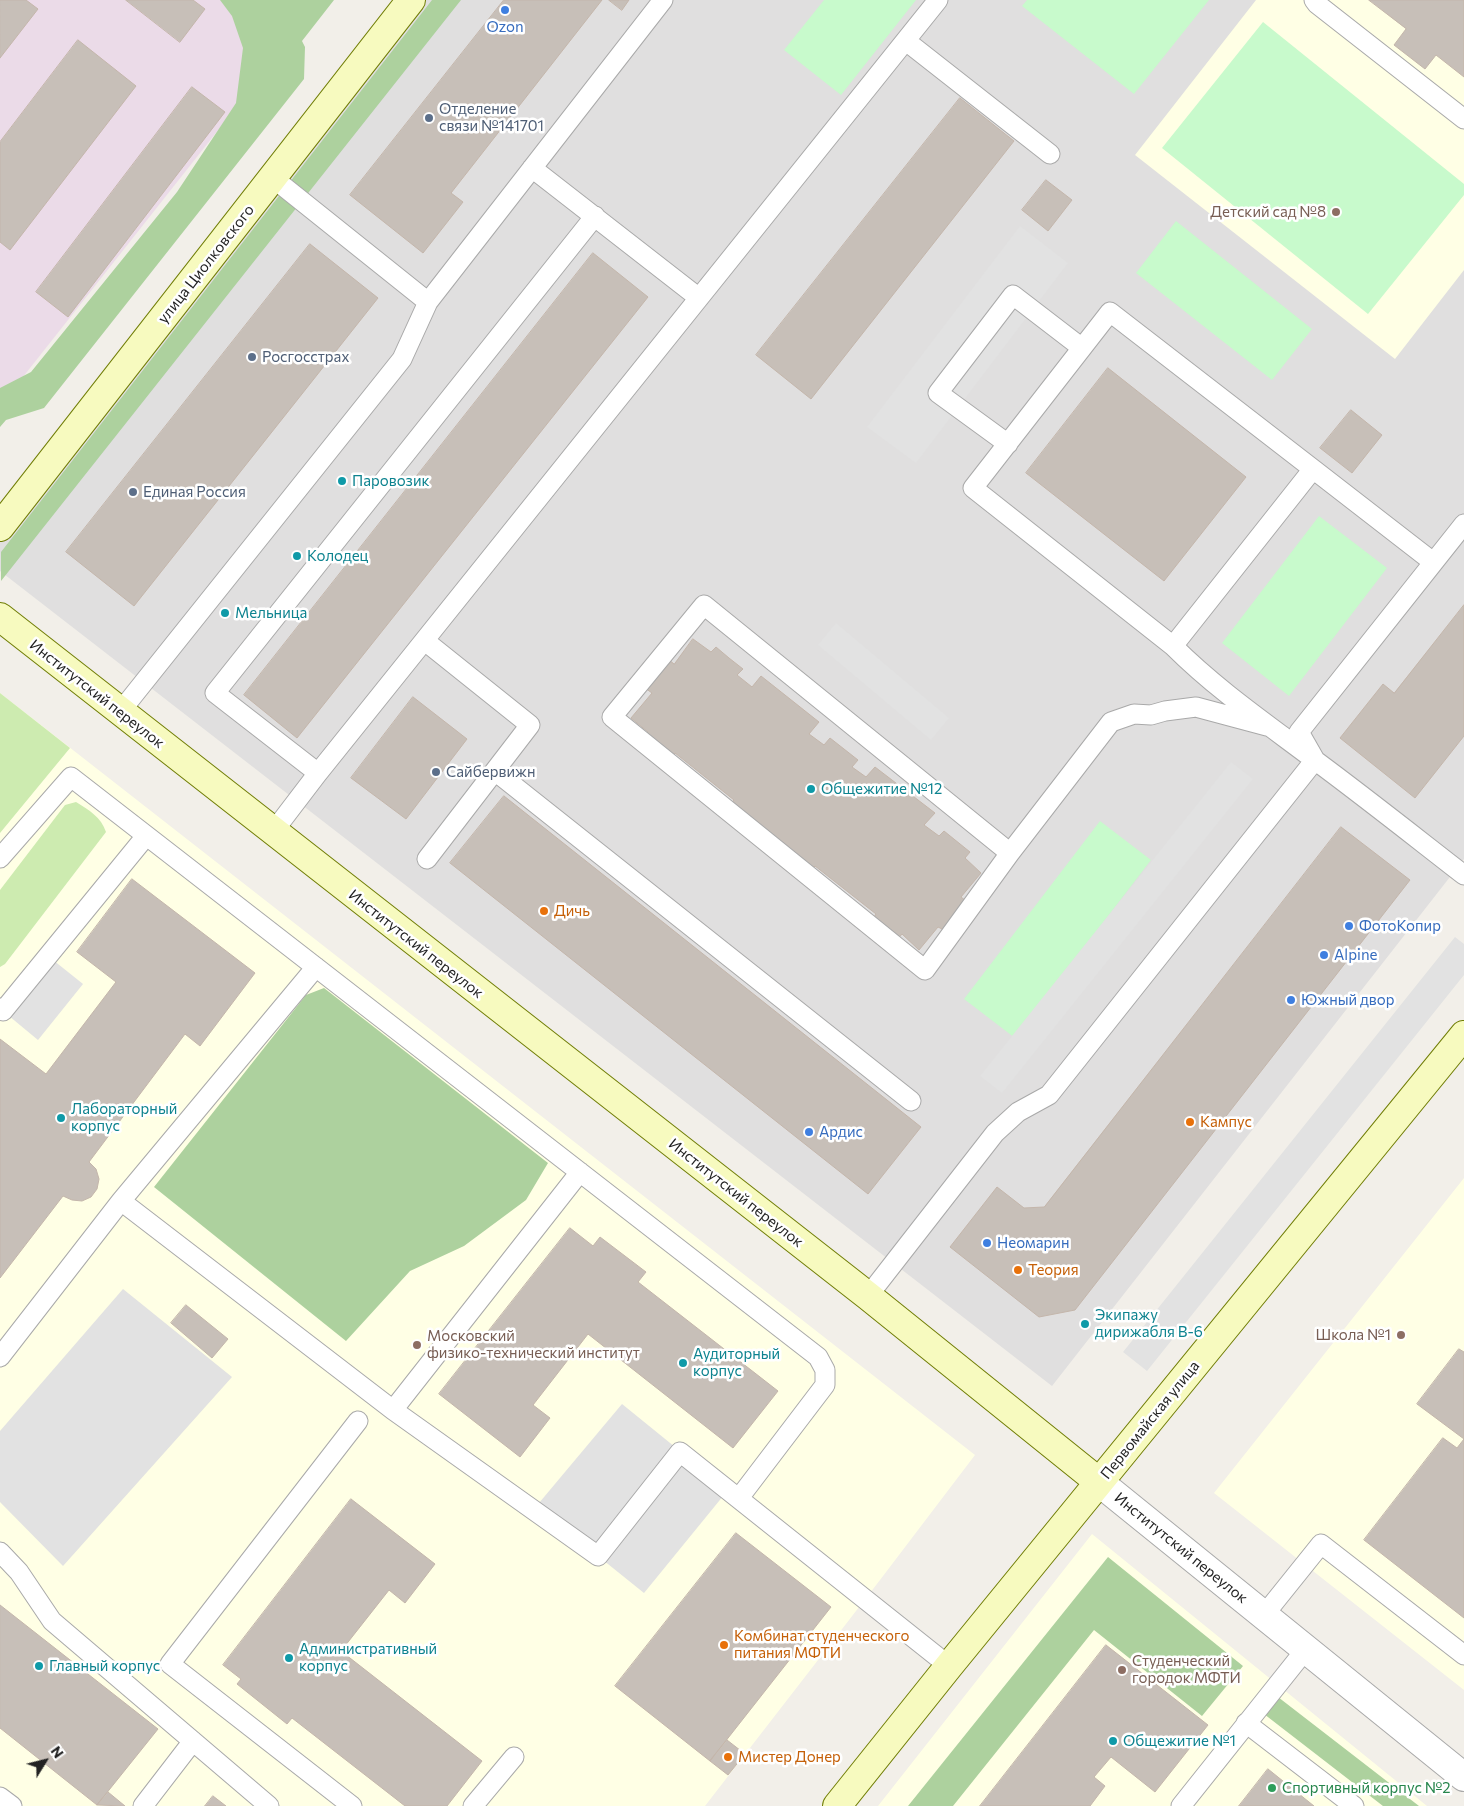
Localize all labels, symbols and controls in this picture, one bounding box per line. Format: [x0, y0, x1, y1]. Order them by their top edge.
marker: Ozon [499, 4, 511, 16]
place label: Ozon [486, 18, 524, 36]
place label: Отделение связи №141701 [439, 100, 544, 135]
marker: Отделение связи №141701 [423, 112, 435, 124]
street label: улица Циолковского [154, 201, 258, 327]
place label: Детский сад №8 [1210, 203, 1326, 221]
marker: Детский сад №8 [1330, 206, 1342, 218]
place label: Росгосстрах [262, 348, 349, 366]
marker: Росгосстрах [246, 351, 258, 363]
place label: Паровозик [352, 472, 430, 490]
marker: Паровозик [336, 475, 348, 487]
place label: Единая Россия [143, 483, 246, 501]
marker: Единая Россия [127, 486, 139, 498]
place label: Колодец [307, 547, 368, 565]
marker: Колодец [291, 550, 303, 562]
place label: Мельница [235, 604, 307, 622]
marker: Мельница [219, 607, 231, 619]
street label: Институтский переулок [26, 636, 168, 752]
place label: Сайбервижн [446, 763, 535, 781]
marker: Сайбервижн [430, 766, 442, 778]
place label: Общежитие №12 [821, 780, 942, 798]
marker: Общежитие №12 [805, 783, 817, 795]
street label: Институтский переулок [345, 886, 487, 1002]
place label: Дичь [554, 902, 590, 920]
marker: Дичь [538, 905, 550, 917]
place label: ФотоКопир [1359, 917, 1441, 935]
marker: ФотоКопир [1343, 920, 1355, 932]
place label: Alpine [1334, 946, 1377, 964]
marker: Alpine [1318, 949, 1330, 961]
place label: Южный двор [1301, 991, 1395, 1009]
marker: Южный двор [1285, 994, 1297, 1006]
place label: Лабораторный корпус [71, 1100, 177, 1135]
marker: Лабораторный корпус [55, 1112, 67, 1124]
place label: Кампус [1200, 1113, 1252, 1131]
marker: Кампус [1184, 1116, 1196, 1128]
place label: Ардис [819, 1123, 863, 1141]
marker: Ардис [803, 1126, 815, 1138]
street label: Институтский переулок [665, 1135, 807, 1251]
place label: Неомарин [997, 1234, 1069, 1252]
marker: Неомарин [981, 1237, 993, 1249]
place label: Теория [1028, 1261, 1079, 1279]
marker: Теория [1012, 1264, 1024, 1276]
place label: Экипажу дирижабля В-6 [1095, 1306, 1203, 1341]
marker: Экипажу дирижабля В-6 [1079, 1318, 1091, 1330]
place label: Школа №1 [1315, 1326, 1391, 1344]
place label: Московский физико-технический институт [427, 1327, 640, 1362]
marker: Школа №1 [1395, 1329, 1407, 1341]
marker: Московский физико-технический институт [411, 1339, 423, 1351]
place label: Аудиторный корпус [693, 1345, 780, 1380]
marker: Аудиторный корпус [677, 1357, 689, 1369]
street label: Первомайская улица [1097, 1357, 1203, 1483]
street label: Институтский переулок [1111, 1489, 1251, 1607]
place label: Комбинат студенческого питания МФТИ [734, 1627, 909, 1662]
marker: Комбинат студенческого питания МФТИ [718, 1639, 730, 1651]
place label: Административный корпус [299, 1640, 437, 1675]
marker: Административный корпус [283, 1652, 295, 1664]
place label: Студенческий городок МФТИ [1132, 1652, 1241, 1687]
place label: Главный корпус [49, 1657, 160, 1675]
marker: Главный корпус [33, 1660, 45, 1672]
marker: Студенческий городок МФТИ [1116, 1664, 1128, 1676]
place label: Общежитие №1 [1123, 1732, 1236, 1750]
marker: Общежитие №1 [1107, 1735, 1119, 1747]
north arrow [20, 1736, 70, 1786]
text: N [48, 1743, 68, 1761]
place label: Мистер Донер [738, 1748, 841, 1766]
marker: Мистер Донер [722, 1751, 734, 1763]
place label: Спортивный корпус №2 [1282, 1779, 1451, 1797]
marker: Спортивный корпус №2 [1266, 1782, 1278, 1794]

